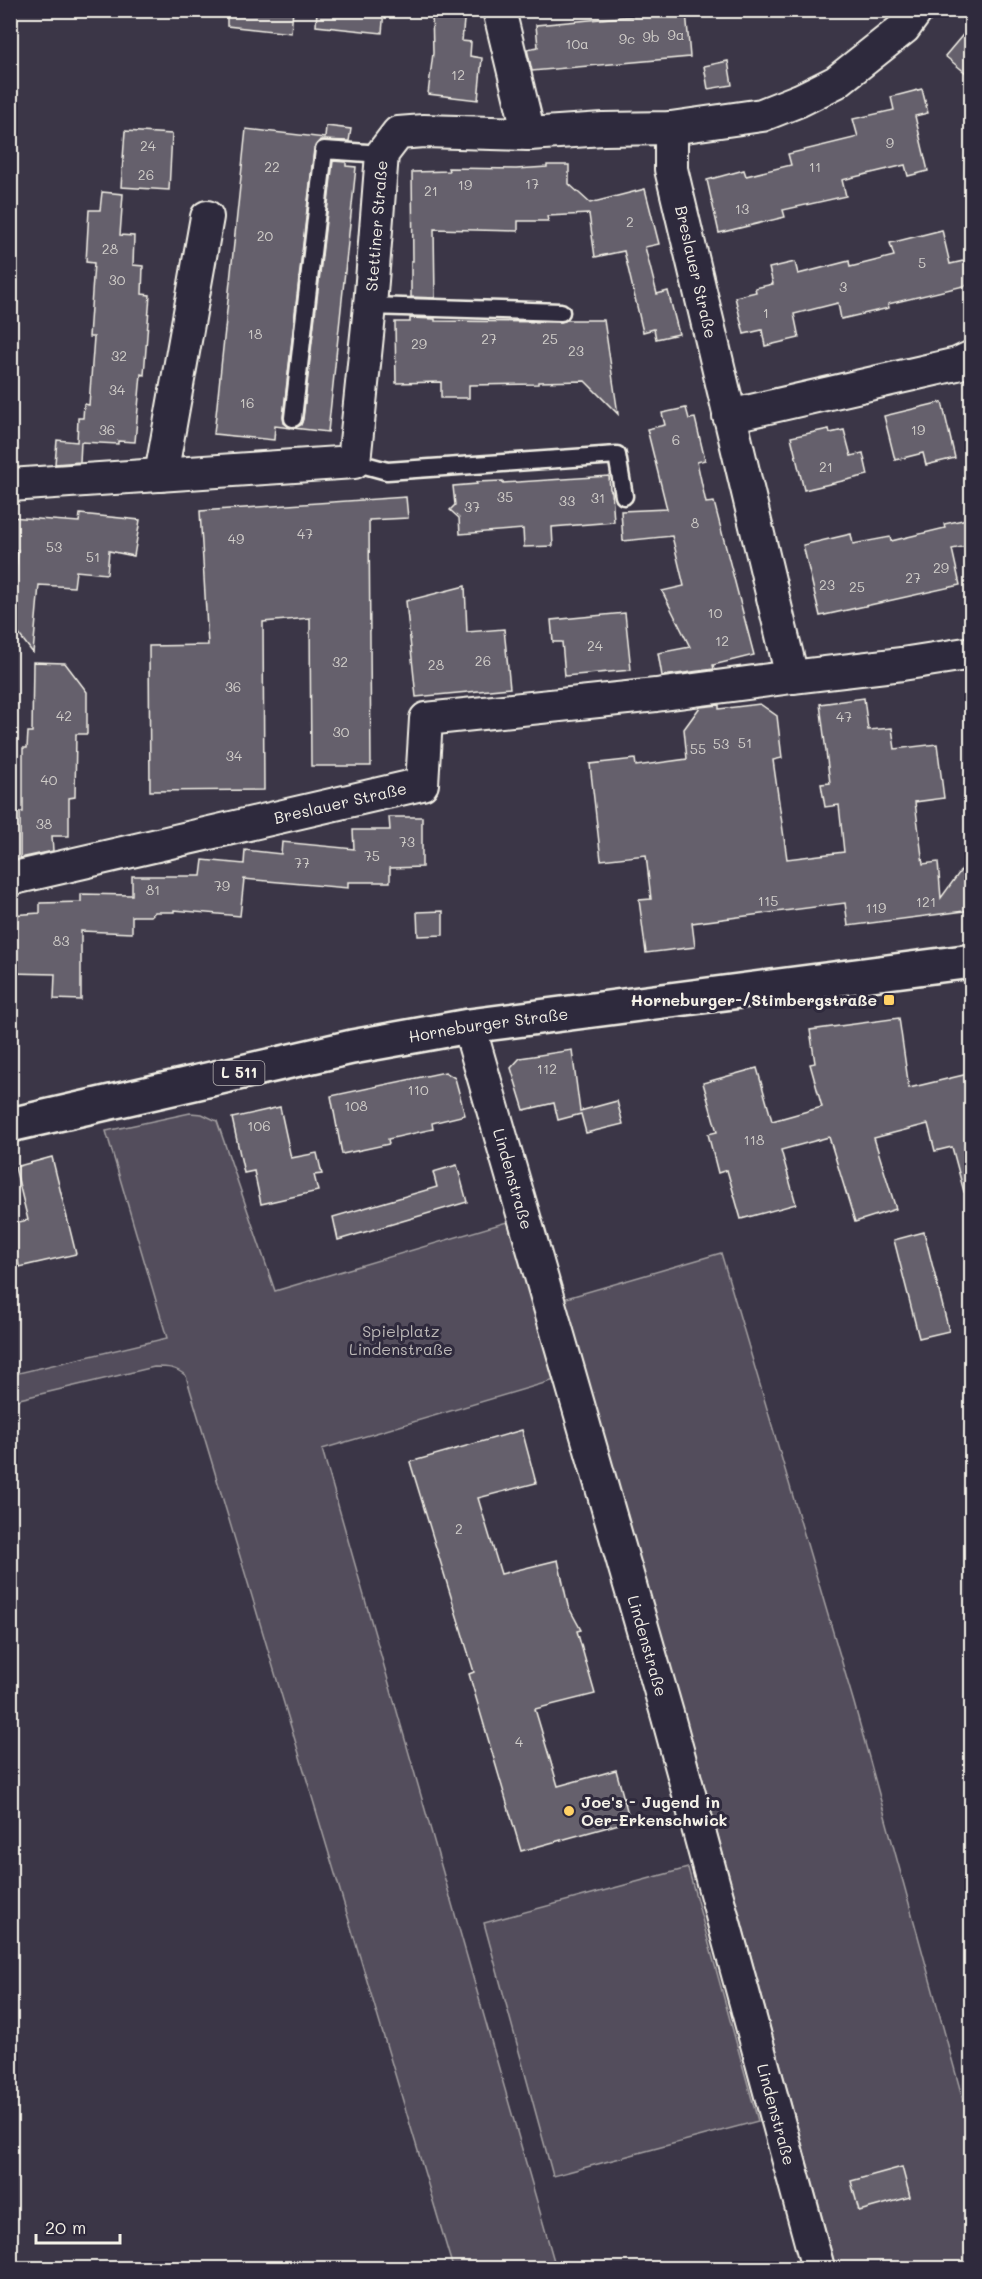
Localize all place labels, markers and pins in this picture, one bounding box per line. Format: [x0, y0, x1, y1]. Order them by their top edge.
place label: Horneburger-/Stimbergstraße [630, 989, 877, 1010]
marker: Horneburger-/Stimbergstraße [882, 993, 896, 1007]
place label: Joe's - Jugend in Oer-Erkenschwick [581, 1791, 727, 1830]
marker: Joe's - Jugend in Oer-Erkenschwick [562, 1804, 576, 1818]

